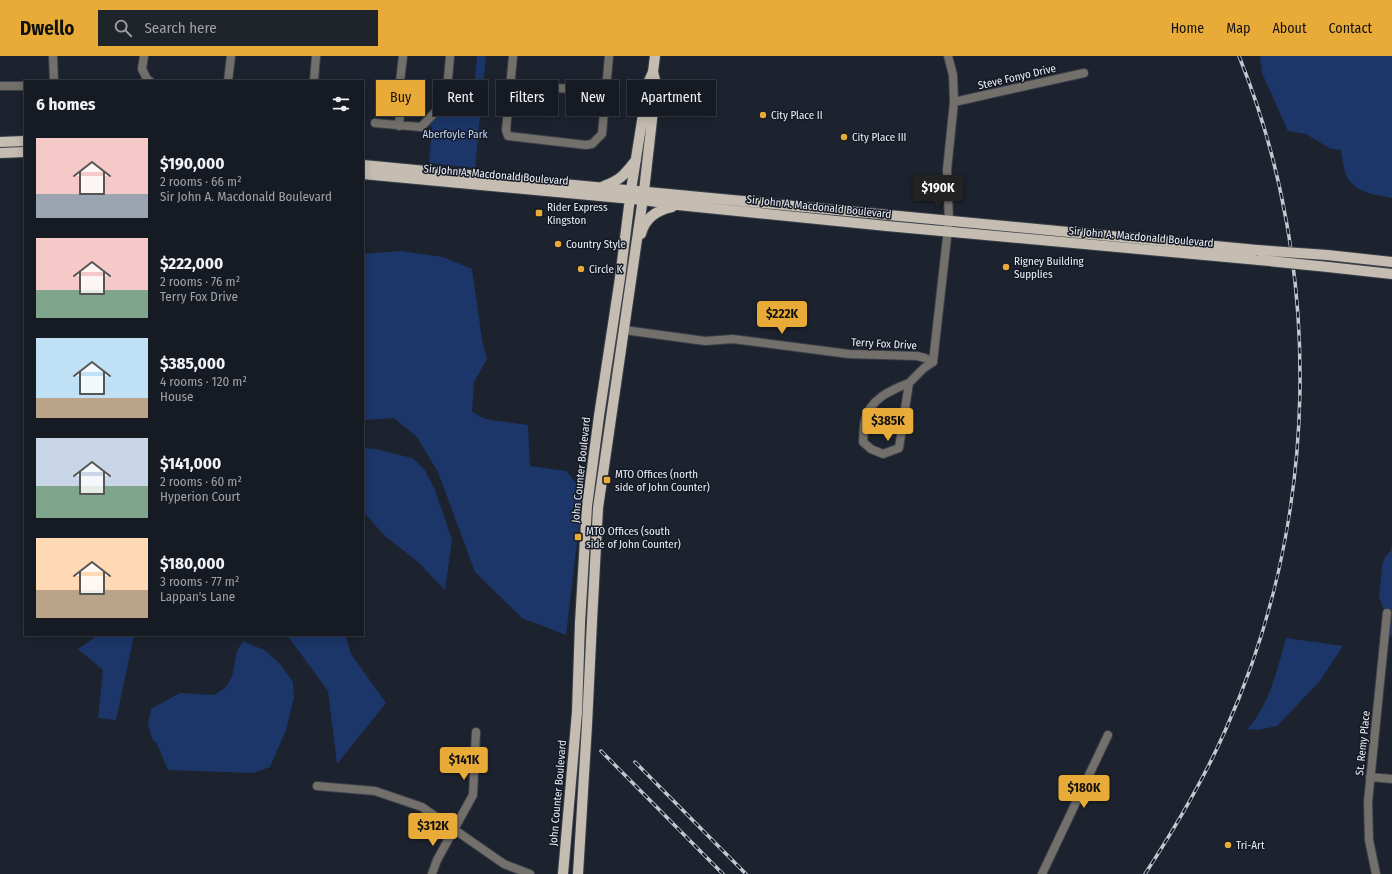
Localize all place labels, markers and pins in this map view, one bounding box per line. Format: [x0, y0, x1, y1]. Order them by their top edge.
place label: City Place II [771, 109, 823, 122]
marker: City Place II [758, 110, 768, 120]
place label: City Place III [852, 131, 906, 144]
marker: City Place III [839, 132, 849, 142]
pin: $190K [910, 175, 966, 209]
place label: Rider Express Kingston [547, 201, 608, 227]
marker: Rider Express Kingston [534, 208, 544, 218]
place label: Country Style [566, 238, 626, 251]
marker: Country Style [553, 239, 563, 249]
place label: Rigney Building Supplies [1014, 255, 1084, 281]
marker: Rigney Building Supplies [1001, 262, 1011, 272]
place label: Circle K [589, 263, 622, 276]
marker: Circle K [576, 264, 586, 274]
pin: $222K [754, 301, 810, 335]
pin: $385K [860, 408, 916, 442]
place label: MTO Offices (north side of John Counter) [615, 468, 710, 494]
marker: MTO Offices (north side of John Counter) [602, 475, 612, 485]
place label: MTO Offices (south side of John Counter) [586, 525, 681, 551]
marker: MTO Offices (south side of John Counter) [573, 532, 583, 542]
pin: $141K [436, 747, 492, 781]
pin: $180K [1056, 775, 1112, 809]
pin: $312K [405, 813, 461, 847]
place label: Tri-Art [1236, 839, 1265, 852]
marker: Tri-Art [1223, 840, 1233, 850]

